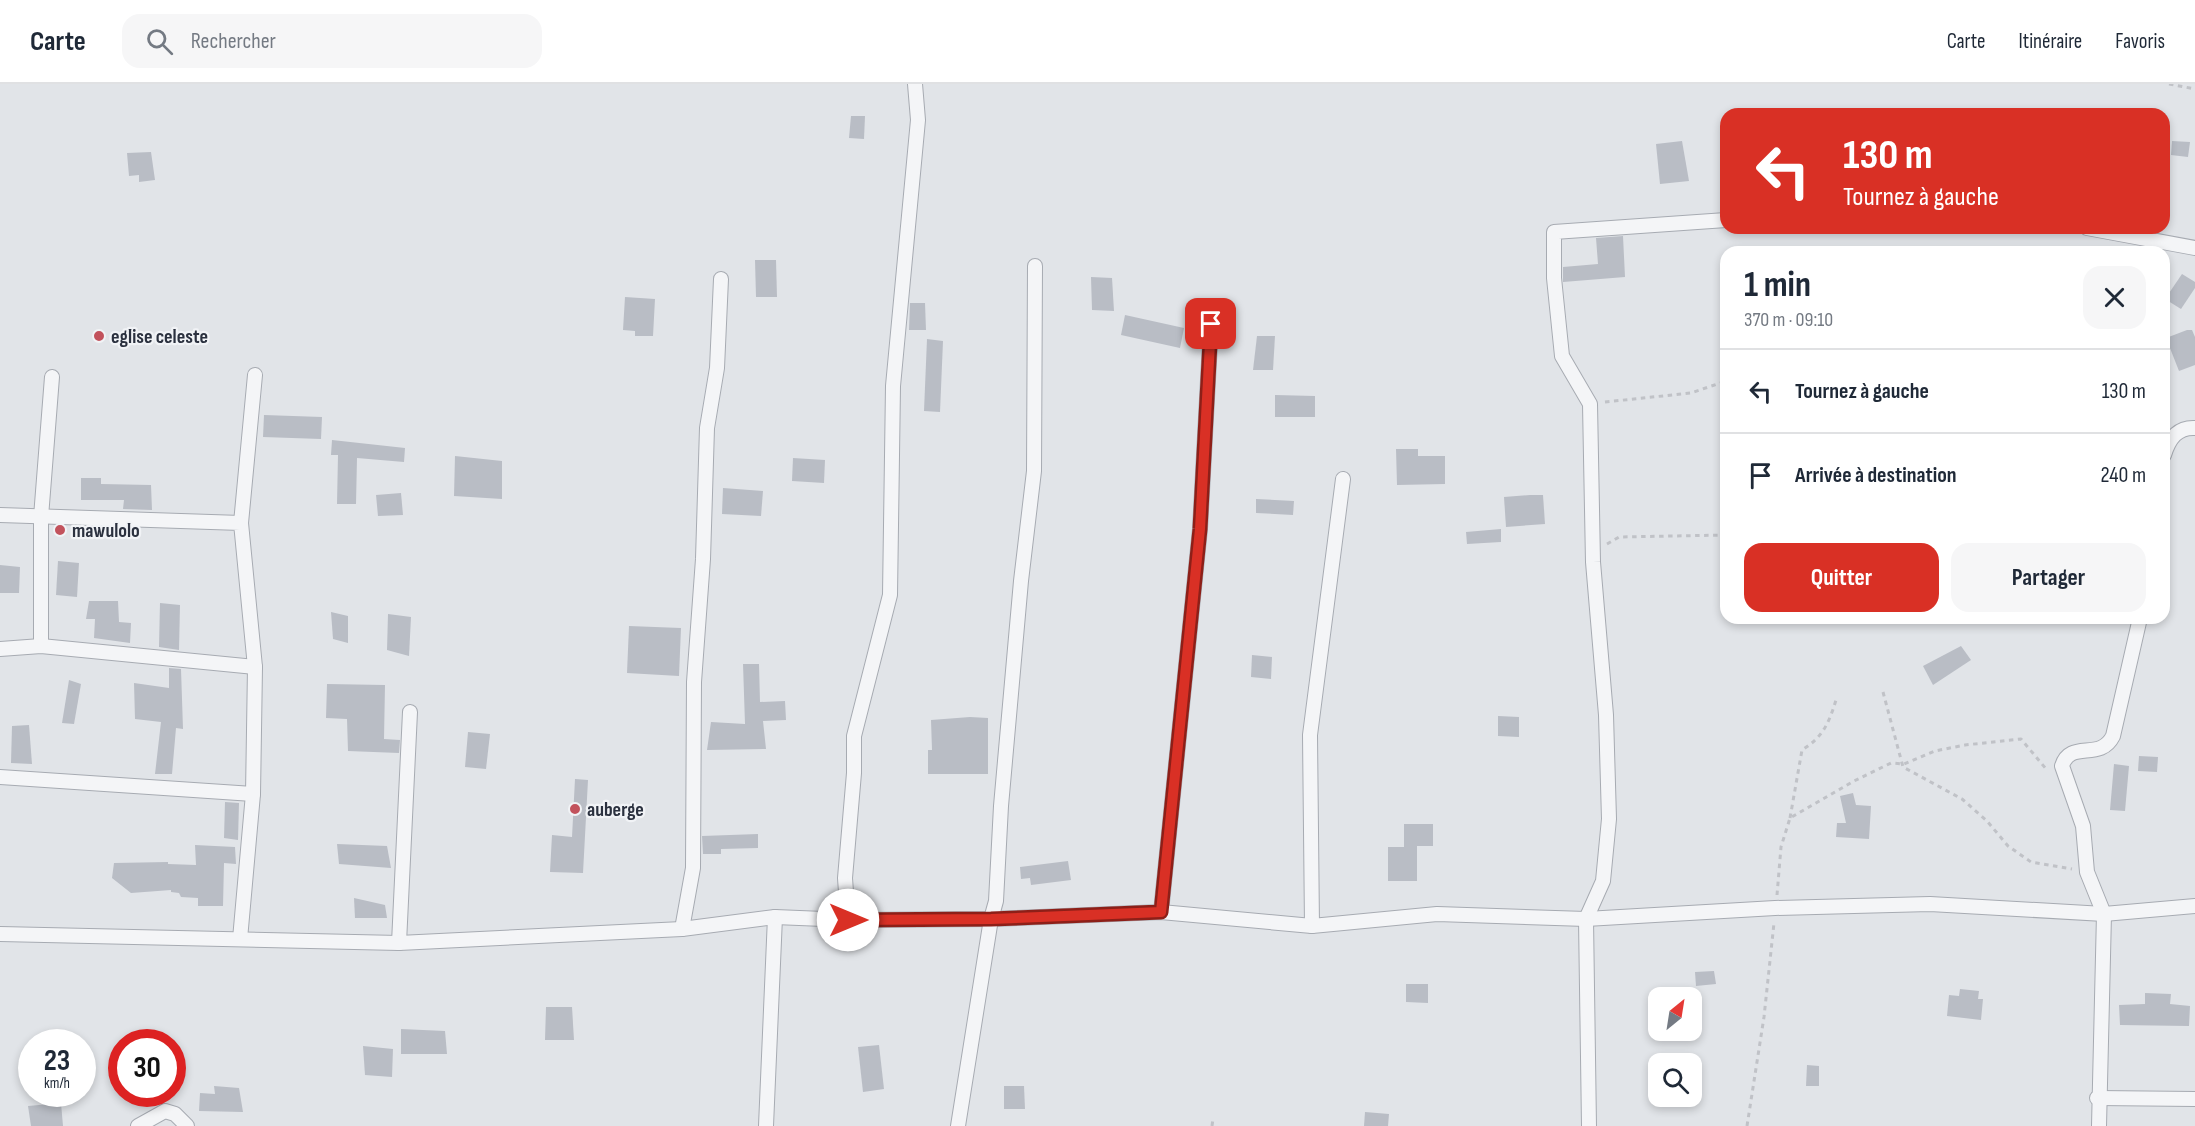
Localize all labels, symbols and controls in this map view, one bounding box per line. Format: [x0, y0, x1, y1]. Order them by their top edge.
search box [122, 14, 542, 68]
text: Carte [30, 25, 86, 58]
icon: search [143, 25, 176, 58]
text: Rechercher [191, 28, 276, 55]
text: Carte [1947, 29, 1986, 54]
text: Itinéraire [2019, 29, 2082, 54]
text: Favoris [2115, 29, 2165, 54]
text: 130 m [1843, 130, 1933, 181]
icon: left [1744, 132, 1822, 210]
text: Tournez à gauche [1843, 181, 1999, 213]
text: 1 min [1744, 264, 1811, 307]
button: close [2083, 266, 2146, 329]
pin [1185, 298, 1236, 349]
icon: arrive [1194, 307, 1227, 340]
text: 370 m · 09:10 [1744, 308, 1833, 332]
place label: eglise celeste [111, 325, 208, 349]
marker: eglise celeste [92, 329, 106, 343]
icon: left [1744, 375, 1777, 408]
text: Tournez à gauche [1795, 378, 1929, 405]
text: 130 m [2102, 378, 2146, 405]
icon: arrive [1744, 459, 1777, 492]
text: Arrivée à destination [1795, 462, 1957, 489]
text: 240 m [2100, 462, 2146, 489]
place label: mawulolo [72, 519, 140, 543]
marker: mawulolo [53, 523, 67, 537]
button: Quitter [1744, 543, 1939, 612]
button: Partager [1951, 543, 2146, 612]
place label: auberge [587, 798, 644, 822]
marker: auberge [568, 802, 582, 816]
position arrow [816, 888, 880, 952]
north arrow [1648, 987, 1702, 1041]
map controls [1648, 987, 1702, 1107]
speed limit sign: 30 [108, 1029, 186, 1107]
text: 23 [44, 1043, 70, 1079]
button: search [1648, 1053, 1702, 1107]
text: km/h [44, 1074, 70, 1093]

